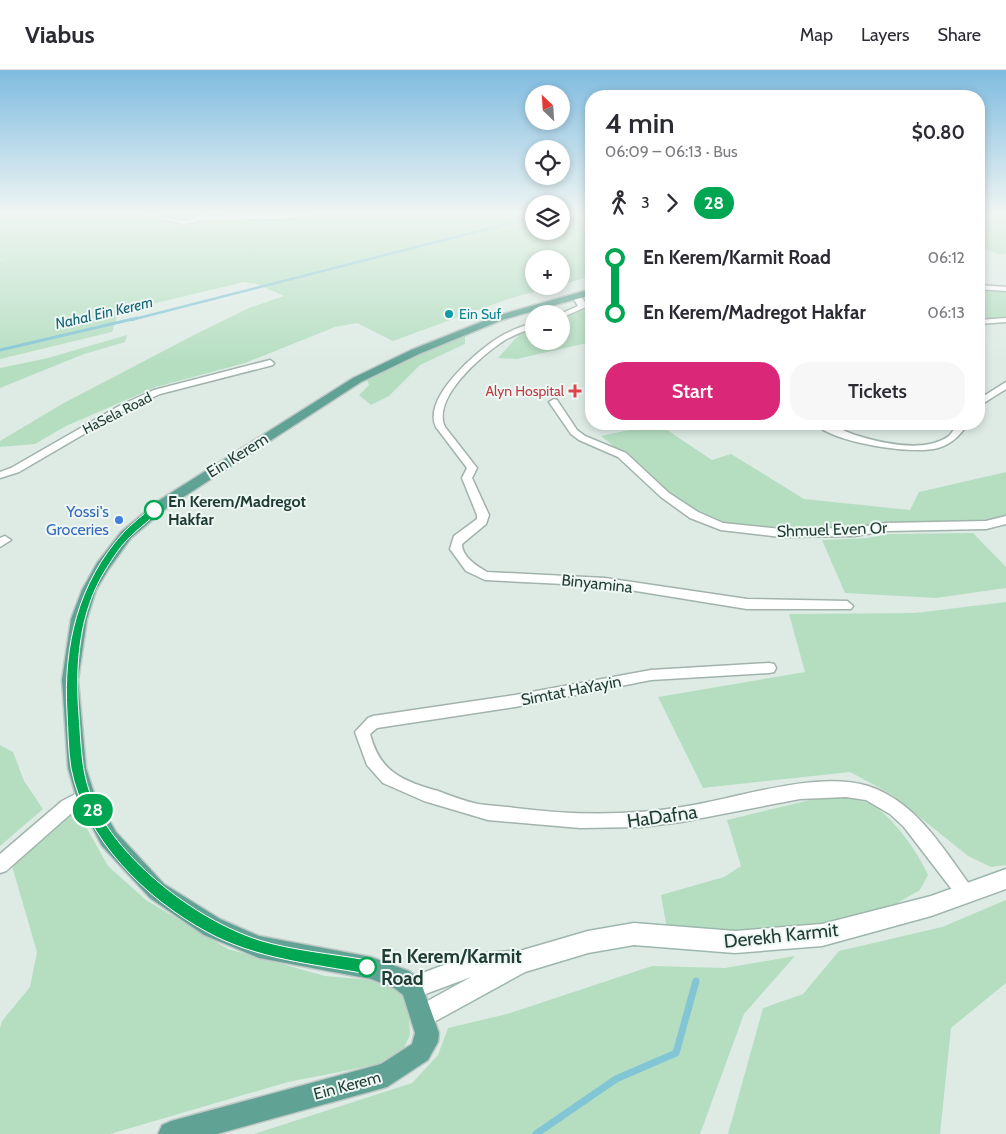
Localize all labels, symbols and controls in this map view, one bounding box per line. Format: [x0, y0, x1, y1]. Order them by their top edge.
text: Viabus [25, 20, 95, 49]
text: Map [800, 24, 833, 46]
text: Layers [861, 24, 910, 46]
text: Share [938, 24, 981, 46]
north arrow [525, 85, 570, 130]
map controls [525, 85, 570, 350]
text: 4 min [605, 106, 675, 140]
text: $0.80 [912, 121, 965, 144]
button: locate [525, 140, 570, 185]
text: 06:09 – 06:13 · Bus [605, 142, 738, 161]
icon: walk [605, 189, 633, 217]
icon: forward [658, 189, 686, 217]
text: 28 [704, 192, 724, 214]
text: 3 [641, 193, 650, 212]
button: layers [525, 195, 570, 240]
text: En Kerem/Karmit Road [643, 246, 831, 269]
text: 06:12 [928, 248, 965, 267]
button: + [525, 250, 570, 295]
water label: Nahal Ein Kerem [53, 293, 155, 333]
text: En Kerem/Madregot Hakfar [643, 301, 866, 324]
text: 06:13 [928, 303, 965, 322]
place label: Ein Suf [459, 305, 501, 323]
button: − [525, 305, 570, 350]
marker: Ein Suf [443, 308, 455, 320]
button: Start [605, 362, 780, 420]
button: Tickets [790, 362, 965, 420]
place label: Alyn Hospital [486, 382, 565, 400]
marker: Alyn Hospital [568, 384, 582, 398]
street label: HaSela Road [79, 388, 155, 438]
street label: Ein Kerem [203, 429, 272, 482]
place label: En Kerem/Madregot Hakfar [168, 492, 307, 529]
marker: En Kerem/Madregot Hakfar [144, 500, 164, 520]
place label: Yossi's Groceries [46, 502, 109, 539]
marker: Yossi's Groceries [113, 514, 125, 526]
street label: Shmuel Even Or [777, 518, 888, 541]
street label: Binyamina [561, 570, 634, 597]
street label: Simtat HaYayin [519, 671, 623, 710]
line badge: 28 [70, 794, 116, 826]
text: 28 [83, 799, 103, 821]
street label: HaDafna [625, 800, 699, 833]
street label: Derekh Karmit [723, 918, 840, 953]
place label: En Kerem/Karmit Road [381, 945, 522, 990]
marker: En Kerem/Karmit Road [357, 957, 377, 977]
street label: Ein Kerem [311, 1067, 383, 1104]

